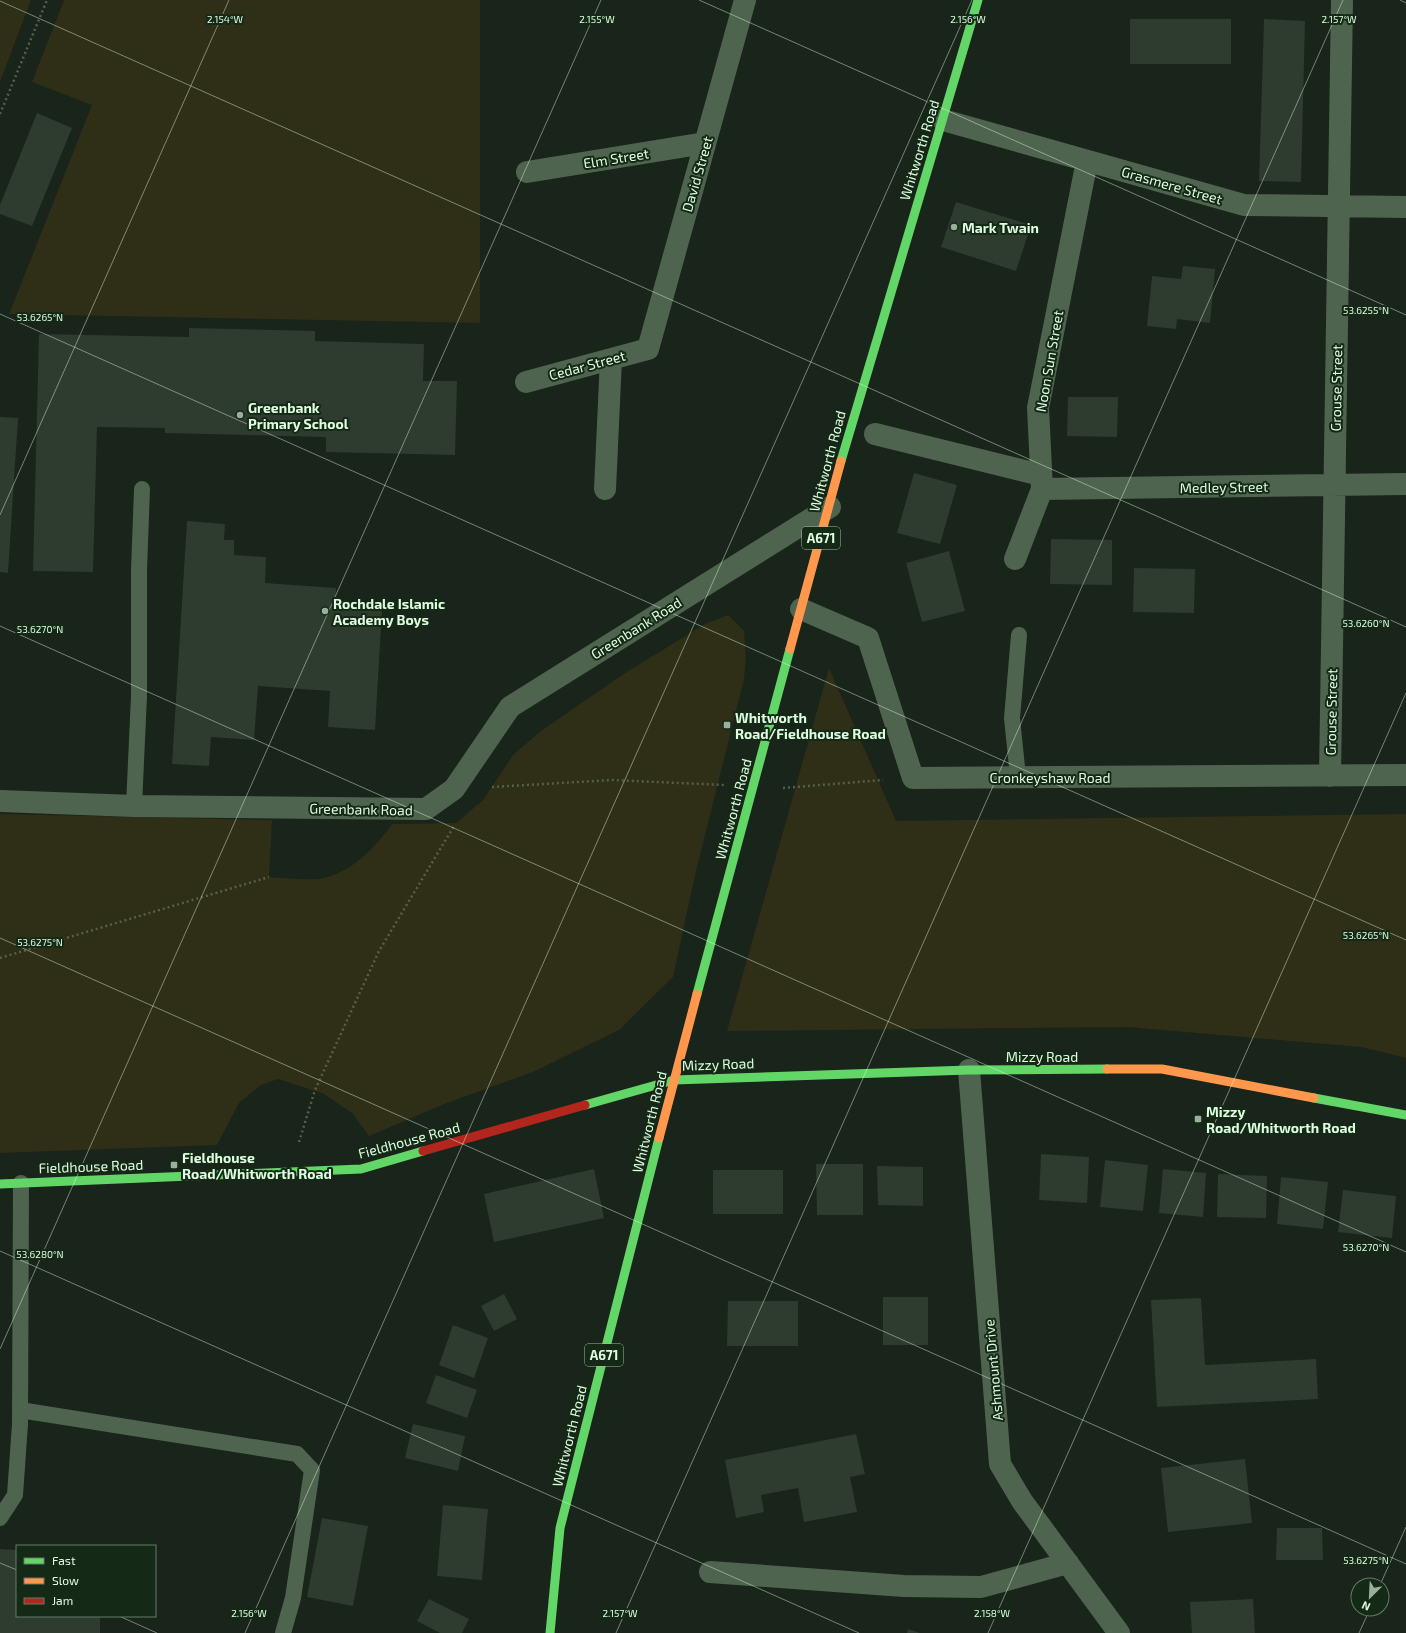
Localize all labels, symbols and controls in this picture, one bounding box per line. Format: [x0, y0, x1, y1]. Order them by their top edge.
text: 2.154°W [207, 13, 244, 25]
text: 2.155°W [579, 13, 615, 25]
text: 2.156°W [950, 13, 986, 25]
text: 2.157°W [1321, 13, 1357, 25]
street label: Whitworth Road [896, 98, 942, 202]
street label: David Street [678, 134, 716, 214]
street label: Elm Street [582, 144, 650, 172]
street label: Grasmere Street [1120, 163, 1224, 207]
place label: Mark Twain [962, 219, 1039, 236]
marker: Mark Twain [949, 222, 959, 232]
text: 53.6255°N [1343, 304, 1389, 316]
street label: Noon Sun Street [1032, 309, 1066, 413]
text: 53.6265°N [17, 311, 63, 323]
street label: Grouse Street [1327, 344, 1345, 432]
street label: Cedar Street [547, 347, 627, 383]
place label: Greenbank Primary School [248, 399, 349, 432]
street label: Whitworth Road [805, 409, 849, 513]
marker: Greenbank Primary School [235, 410, 245, 420]
street label: Medley Street [1180, 478, 1268, 496]
road number: A671 [802, 527, 840, 549]
street label: Greenbank Road [588, 593, 684, 663]
place label: Rochdale Islamic Academy Boys [333, 595, 445, 628]
marker: Rochdale Islamic Academy Boys [320, 606, 330, 616]
text: 53.6260°N [1343, 617, 1389, 629]
text: 53.6270°N [17, 623, 63, 635]
street label: Grouse Street [1322, 668, 1340, 756]
place label: Whitworth Road/Fieldhouse Road [735, 709, 886, 742]
marker: Whitworth Road/Fieldhouse Road [722, 720, 732, 730]
street label: Whitworth Road [711, 757, 755, 861]
street label: Cronkeyshaw Road [990, 769, 1110, 786]
street label: Greenbank Road [309, 800, 413, 818]
text: 53.6265°N [1343, 929, 1389, 941]
text: 53.6275°N [17, 936, 63, 948]
street label: Mizzy Road [1006, 1048, 1078, 1065]
street label: Mizzy Road [681, 1054, 755, 1074]
street label: Whitworth Road [628, 1069, 670, 1175]
place label: Mizzy Road/Whitworth Road [1206, 1103, 1356, 1136]
marker: Mizzy Road/Whitworth Road [1193, 1114, 1203, 1124]
street label: Fieldhouse Road [356, 1118, 462, 1162]
place label: Fieldhouse Road/Whitworth Road [182, 1149, 332, 1182]
street label: Fieldhouse Road [38, 1156, 144, 1176]
marker: Fieldhouse Road/Whitworth Road [169, 1160, 179, 1170]
text: 53.6270°N [1343, 1241, 1389, 1253]
text: 53.6280°N [16, 1248, 64, 1260]
street label: Ashmount Drive [980, 1318, 1006, 1422]
road number: A671 [585, 1344, 623, 1366]
street label: Whitworth Road [548, 1383, 590, 1489]
legend [16, 1545, 156, 1617]
text: Fast [52, 1553, 76, 1567]
text: 53.6275°N [1343, 1554, 1389, 1566]
text: Slow [52, 1573, 79, 1587]
north arrow [1350, 1577, 1390, 1617]
text: Jam [52, 1593, 73, 1607]
text: N [1359, 1599, 1372, 1614]
text: 2.156°W [231, 1607, 267, 1619]
text: 2.157°W [602, 1607, 638, 1619]
text: 2.158°W [974, 1607, 1011, 1619]

